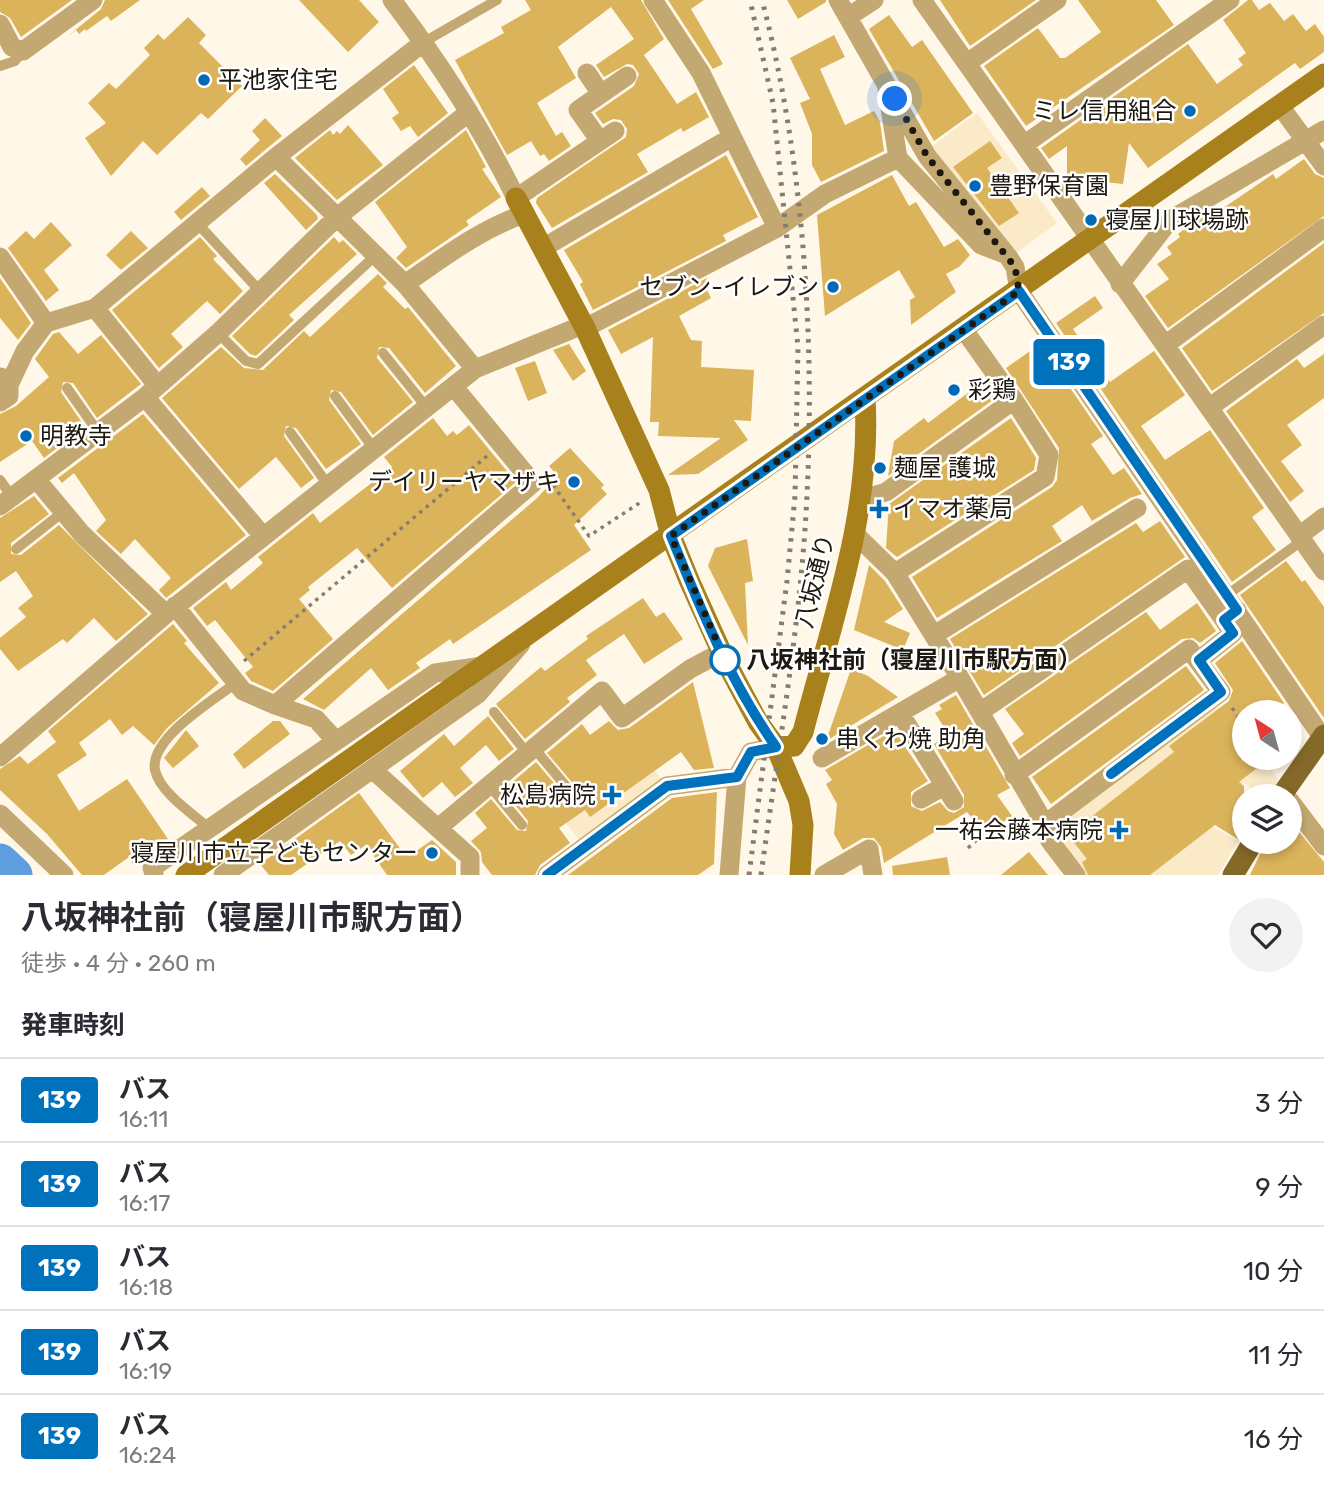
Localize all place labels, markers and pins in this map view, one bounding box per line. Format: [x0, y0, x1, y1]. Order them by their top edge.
place label: 平池家住宅 [218, 66, 338, 94]
marker: 平池家住宅 [196, 72, 212, 88]
place label: ミレ信用組合 [1032, 97, 1176, 125]
marker: ミレ信用組合 [1182, 103, 1198, 119]
place label: 豊野保育園 [989, 172, 1109, 200]
marker: 豊野保育園 [967, 178, 983, 194]
place label: 寝屋川球場跡 [1105, 206, 1249, 234]
marker: 寝屋川球場跡 [1083, 212, 1099, 228]
place label: セブン-イレブン [639, 273, 819, 301]
marker: セブン-イレブン [825, 279, 841, 295]
place label: 彩鶏 [968, 376, 1016, 404]
marker: 彩鶏 [946, 382, 962, 398]
place label: 明教寺 [40, 422, 112, 450]
marker: 明教寺 [18, 428, 34, 444]
place label: 麺屋 護城 [894, 454, 996, 482]
marker: 麺屋 護城 [872, 460, 888, 476]
place label: デイリーヤマザキ [368, 468, 560, 496]
marker: デイリーヤマザキ [566, 474, 582, 490]
place label: イマオ薬局 [893, 495, 1013, 523]
marker: イマオ薬局 [871, 501, 887, 517]
marker: 八坂神社前（寝屋川市駅方面） [710, 645, 740, 675]
place label: 八坂神社前（寝屋川市駅方面） [746, 646, 1082, 674]
place label: 串くわ焼 助角 [836, 725, 986, 753]
marker: 串くわ焼 助角 [814, 731, 830, 747]
place label: 松島病院 [500, 781, 596, 809]
marker: 松島病院 [602, 785, 622, 805]
place label: 一祐会藤本病院 [935, 816, 1103, 844]
marker: 一祐会藤本病院 [1109, 820, 1129, 840]
place label: 寝屋川市立子どもセンター [130, 839, 418, 867]
marker: 寝屋川市立子どもセンター [424, 845, 440, 861]

